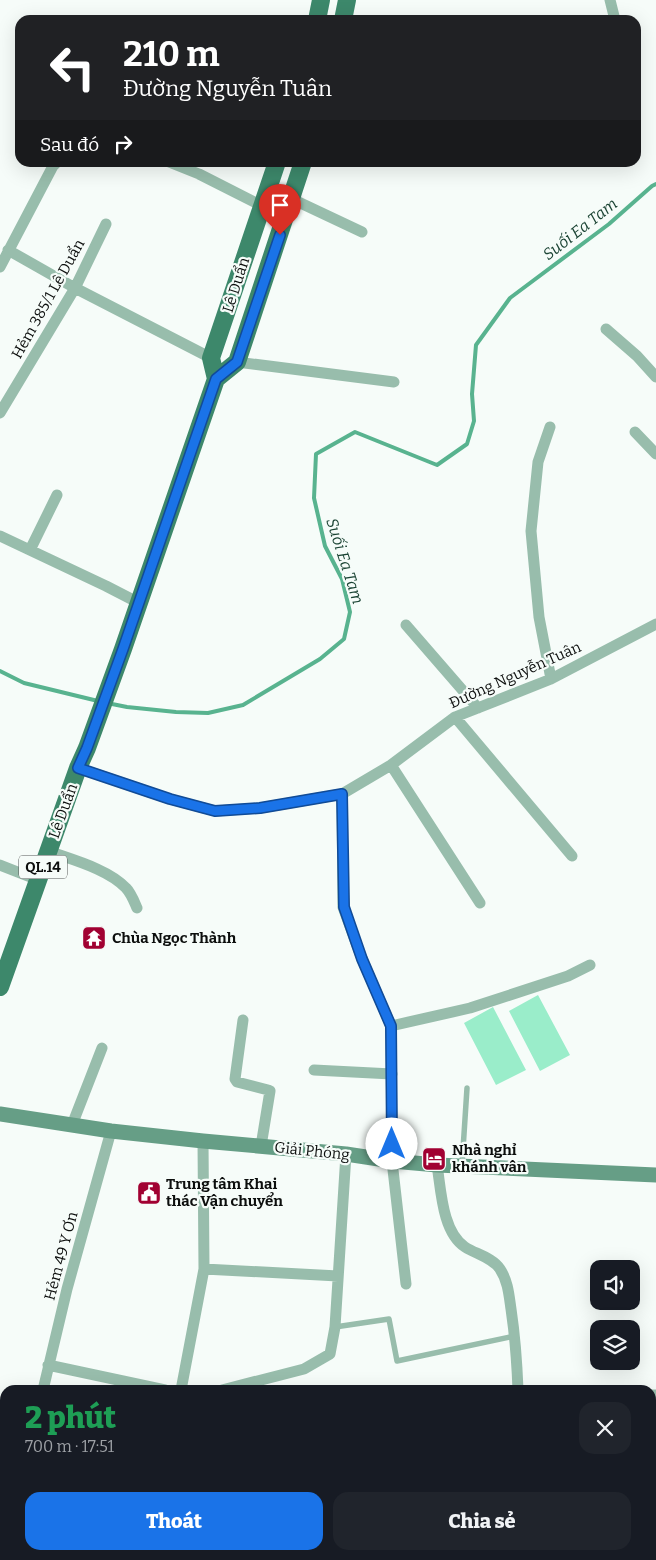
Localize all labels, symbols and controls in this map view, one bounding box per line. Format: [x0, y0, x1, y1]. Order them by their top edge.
text: 210 m [123, 33, 220, 75]
icon: left [40, 35, 105, 100]
text: Đường Nguyễn Tuân [123, 75, 332, 102]
icon: right [109, 130, 137, 158]
text: Sau đó [40, 133, 99, 156]
pin [259, 184, 301, 235]
icon: arrive [266, 191, 294, 219]
water label: Suối Ea Tam [538, 193, 621, 264]
street label: Hẻm 385/1 Lê Duẩn [8, 236, 88, 362]
street label: Lê Duẩn [219, 255, 254, 315]
water label: Suối Ea Tam [322, 515, 369, 606]
street label: Đường Nguyễn Tuân [446, 638, 584, 712]
street label: Lê Duẩn [45, 781, 81, 841]
road number: QL.14 [19, 856, 67, 879]
temple icon: Chùa Ngọc Thành [81, 925, 107, 951]
place label: Chùa Ngọc Thành [112, 929, 237, 947]
position arrow [365, 1117, 417, 1169]
street label: Giải Phóng [273, 1138, 351, 1164]
place label: Nhà nghỉ khánh vân [452, 1141, 527, 1176]
hotel icon: Nhà nghỉ khánh vân [421, 1146, 447, 1172]
place label: Trung tâm Khai thác Vận chuyển [166, 1175, 283, 1210]
public building icon: Trung tâm Khai thác Vận chuyển [136, 1180, 162, 1206]
street label: Hẻm 49 Y Ơn [41, 1209, 82, 1302]
map controls [590, 1260, 640, 1370]
button: sound [590, 1260, 640, 1310]
button: layers [590, 1320, 640, 1370]
text: 2 phút [25, 1400, 116, 1436]
button: close [579, 1402, 631, 1454]
text: 700 m · 17:51 [25, 1437, 114, 1456]
button: Thoát [25, 1492, 323, 1550]
button: Chia sẻ [333, 1492, 631, 1550]

